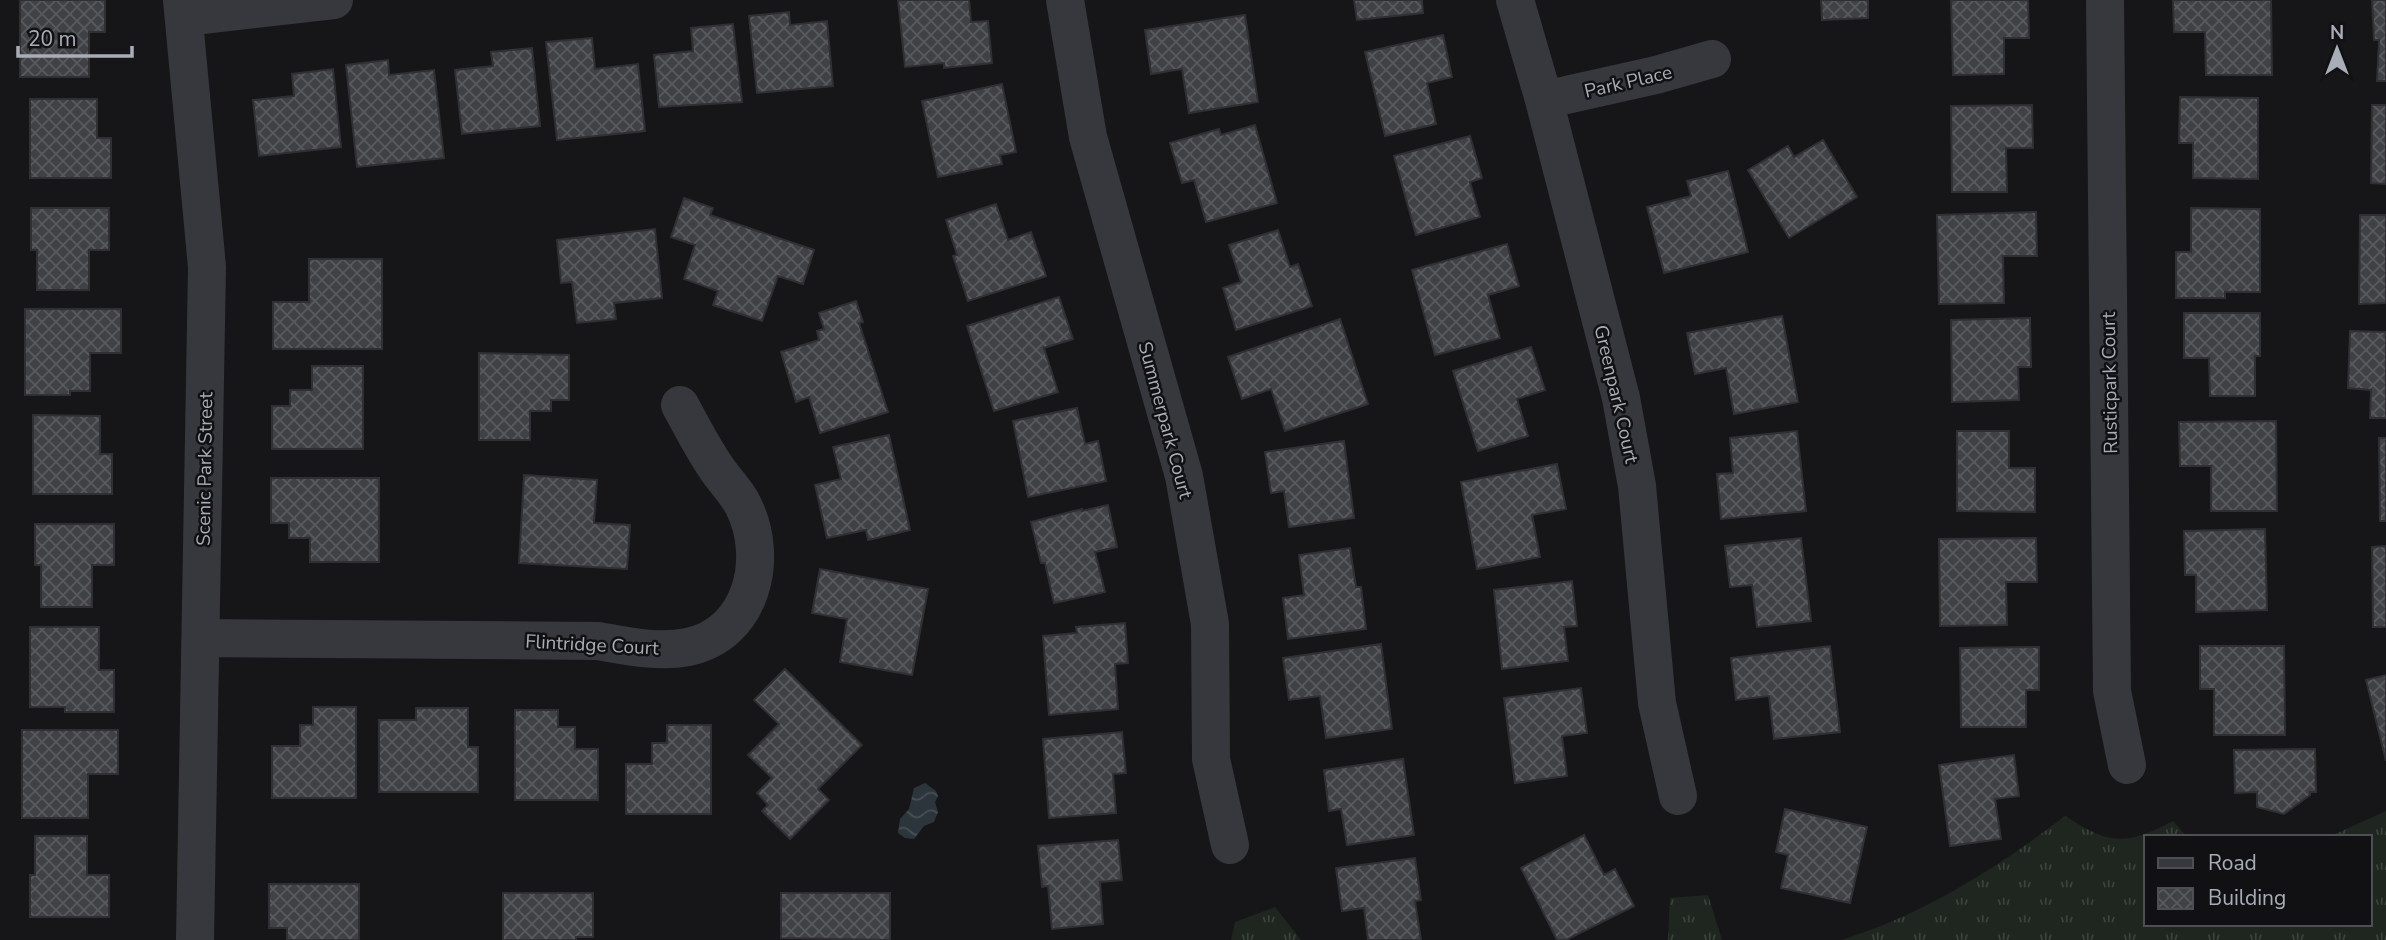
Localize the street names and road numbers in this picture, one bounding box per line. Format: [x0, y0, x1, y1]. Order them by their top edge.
street label: Park Place [1582, 59, 1675, 105]
street label: Rusticpark Court [2096, 311, 2124, 454]
street label: Greenpark Court [1587, 323, 1645, 466]
street label: Summerpark Court [1132, 339, 1199, 502]
street label: Scenic Park Street [191, 391, 219, 546]
street label: Flintridge Court [525, 629, 660, 661]

